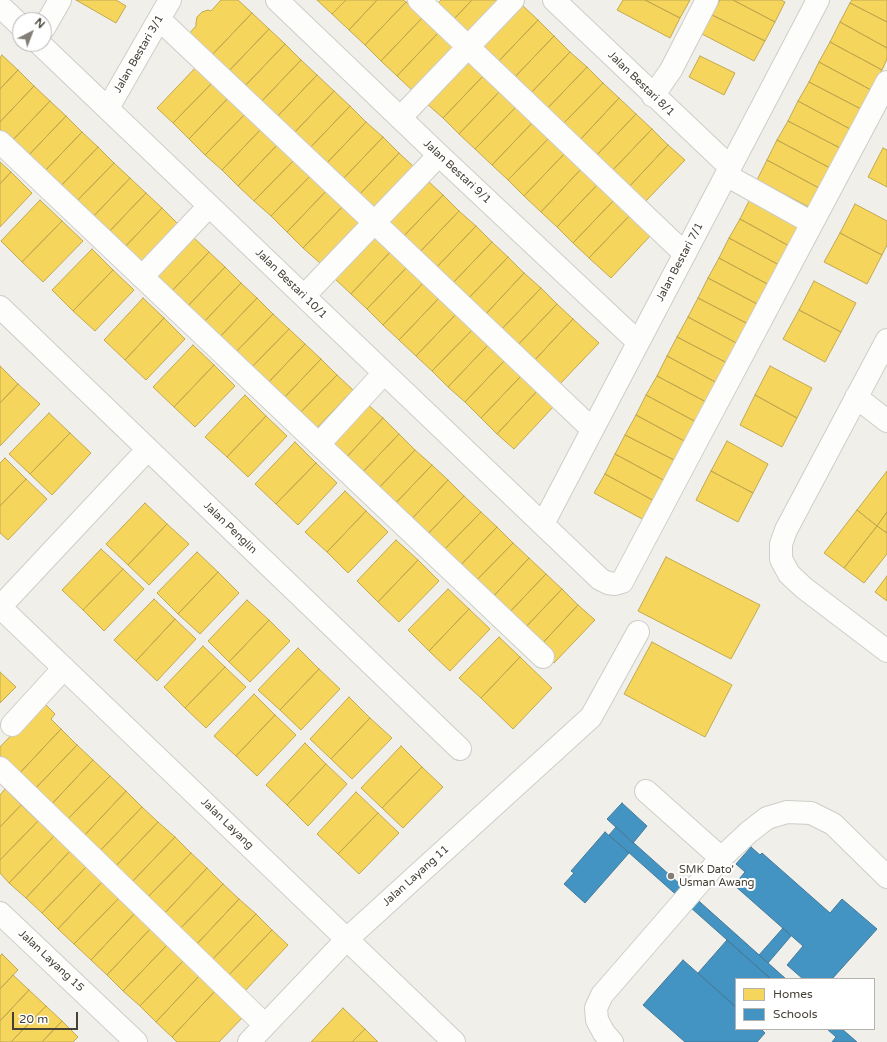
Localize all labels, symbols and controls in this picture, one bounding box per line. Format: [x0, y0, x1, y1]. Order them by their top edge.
north arrow [12, 12, 52, 52]
street label: Jalan Bestari 3/1 [111, 13, 167, 95]
text: N [32, 16, 47, 31]
street label: Jalan Bestari 8/1 [605, 49, 677, 119]
street label: Jalan Bestari 9/1 [420, 137, 494, 207]
street label: Jalan Bestari 7/1 [654, 220, 706, 304]
street label: Jalan Bestari 10/1 [252, 246, 330, 322]
street label: Jalan Penglin [201, 499, 259, 557]
street label: Jalan Layang [198, 796, 256, 852]
street label: Jalan Layang 11 [380, 843, 452, 909]
place label: SMK Dato' Usman Awang [679, 863, 755, 889]
marker: SMK Dato' Usman Awang [666, 871, 676, 881]
street label: Jalan Layang 15 [16, 927, 86, 995]
legend [735, 978, 875, 1030]
text: Homes [773, 987, 813, 1001]
scale bar [14, 1004, 80, 1030]
text: Schools [773, 1007, 817, 1021]
text: 20 m [19, 1012, 48, 1026]

